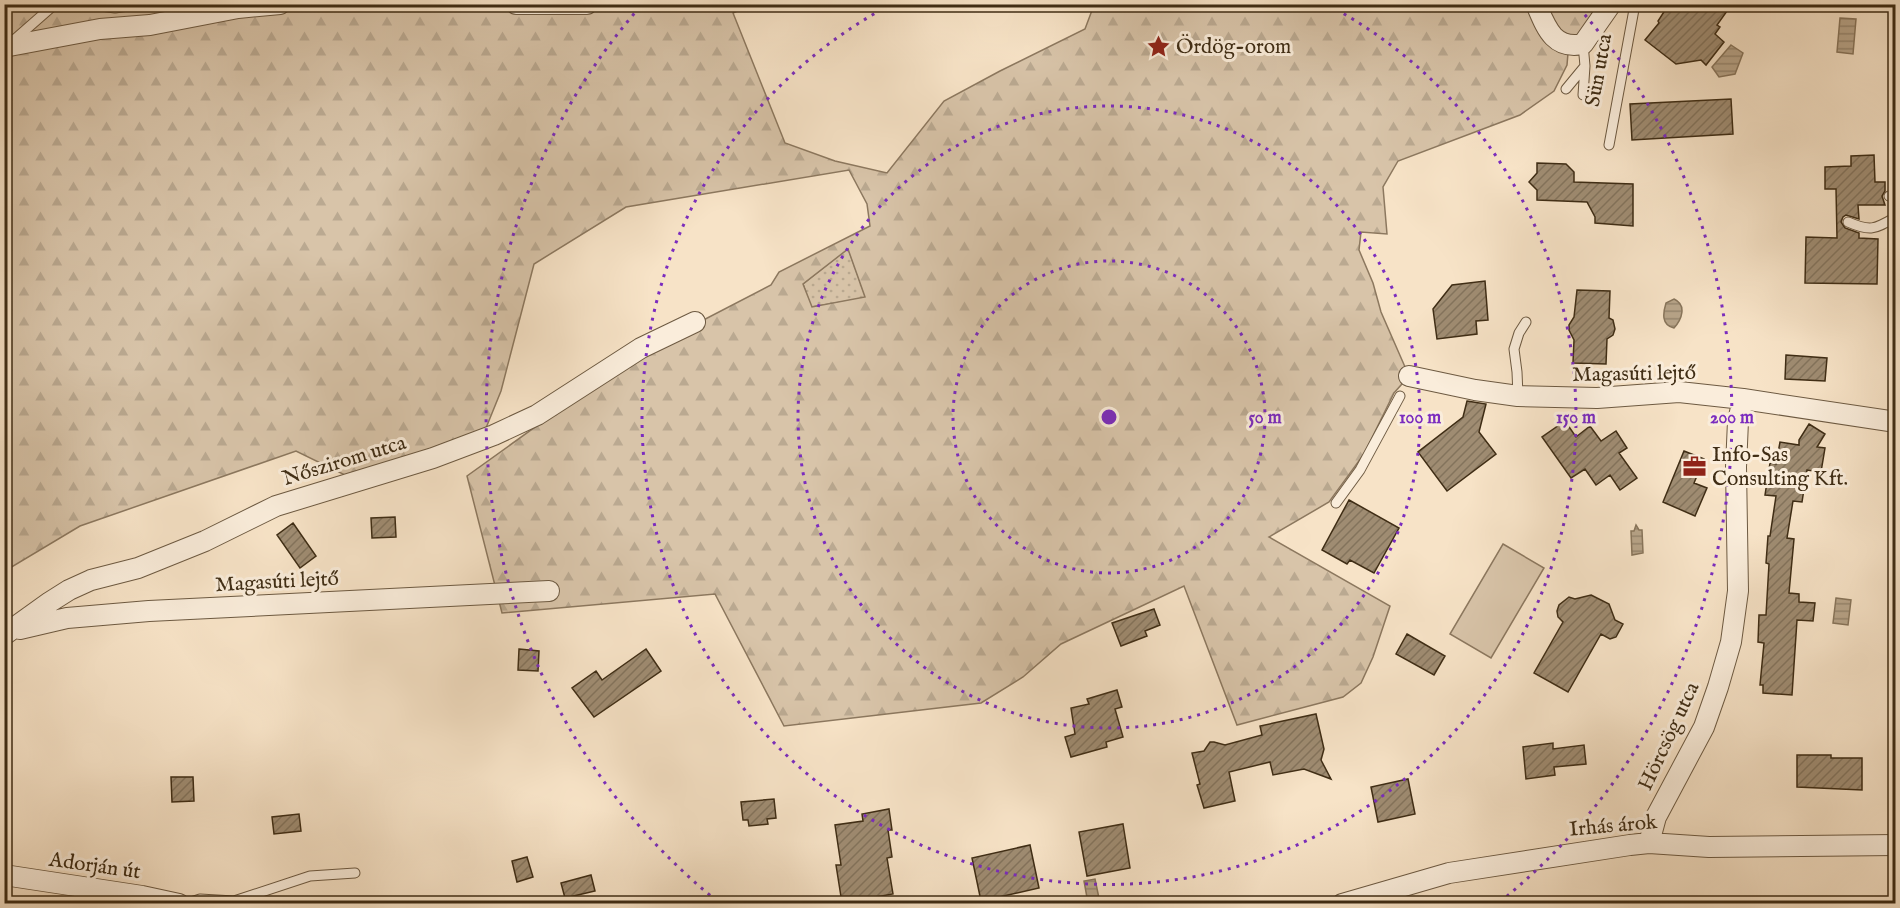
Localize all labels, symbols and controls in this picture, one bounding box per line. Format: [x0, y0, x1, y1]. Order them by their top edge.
street label: Sün utca [1580, 31, 1619, 109]
place icon: Ördög-orom [1145, 33, 1171, 59]
place label: Ördög-orom [1176, 34, 1291, 61]
street label: Magasúti lejtő [1572, 360, 1696, 389]
centre of rings [1099, 407, 1119, 427]
text: 50 m [1248, 407, 1282, 430]
text: 100 m [1399, 407, 1441, 430]
text: 150 m [1556, 407, 1596, 430]
text: 200 m [1710, 407, 1754, 430]
street label: Nőszirom utca [279, 430, 410, 493]
place label: Info-Sas Consulting Kft. [1712, 442, 1848, 493]
office icon: Info-Sas Consulting Kft. [1681, 453, 1707, 479]
street label: Magasúti lejtő [215, 566, 340, 599]
street label: Hörcsög utca [1632, 677, 1707, 795]
street label: Irhás árok [1568, 809, 1659, 844]
street label: Adorján út [46, 847, 142, 886]

